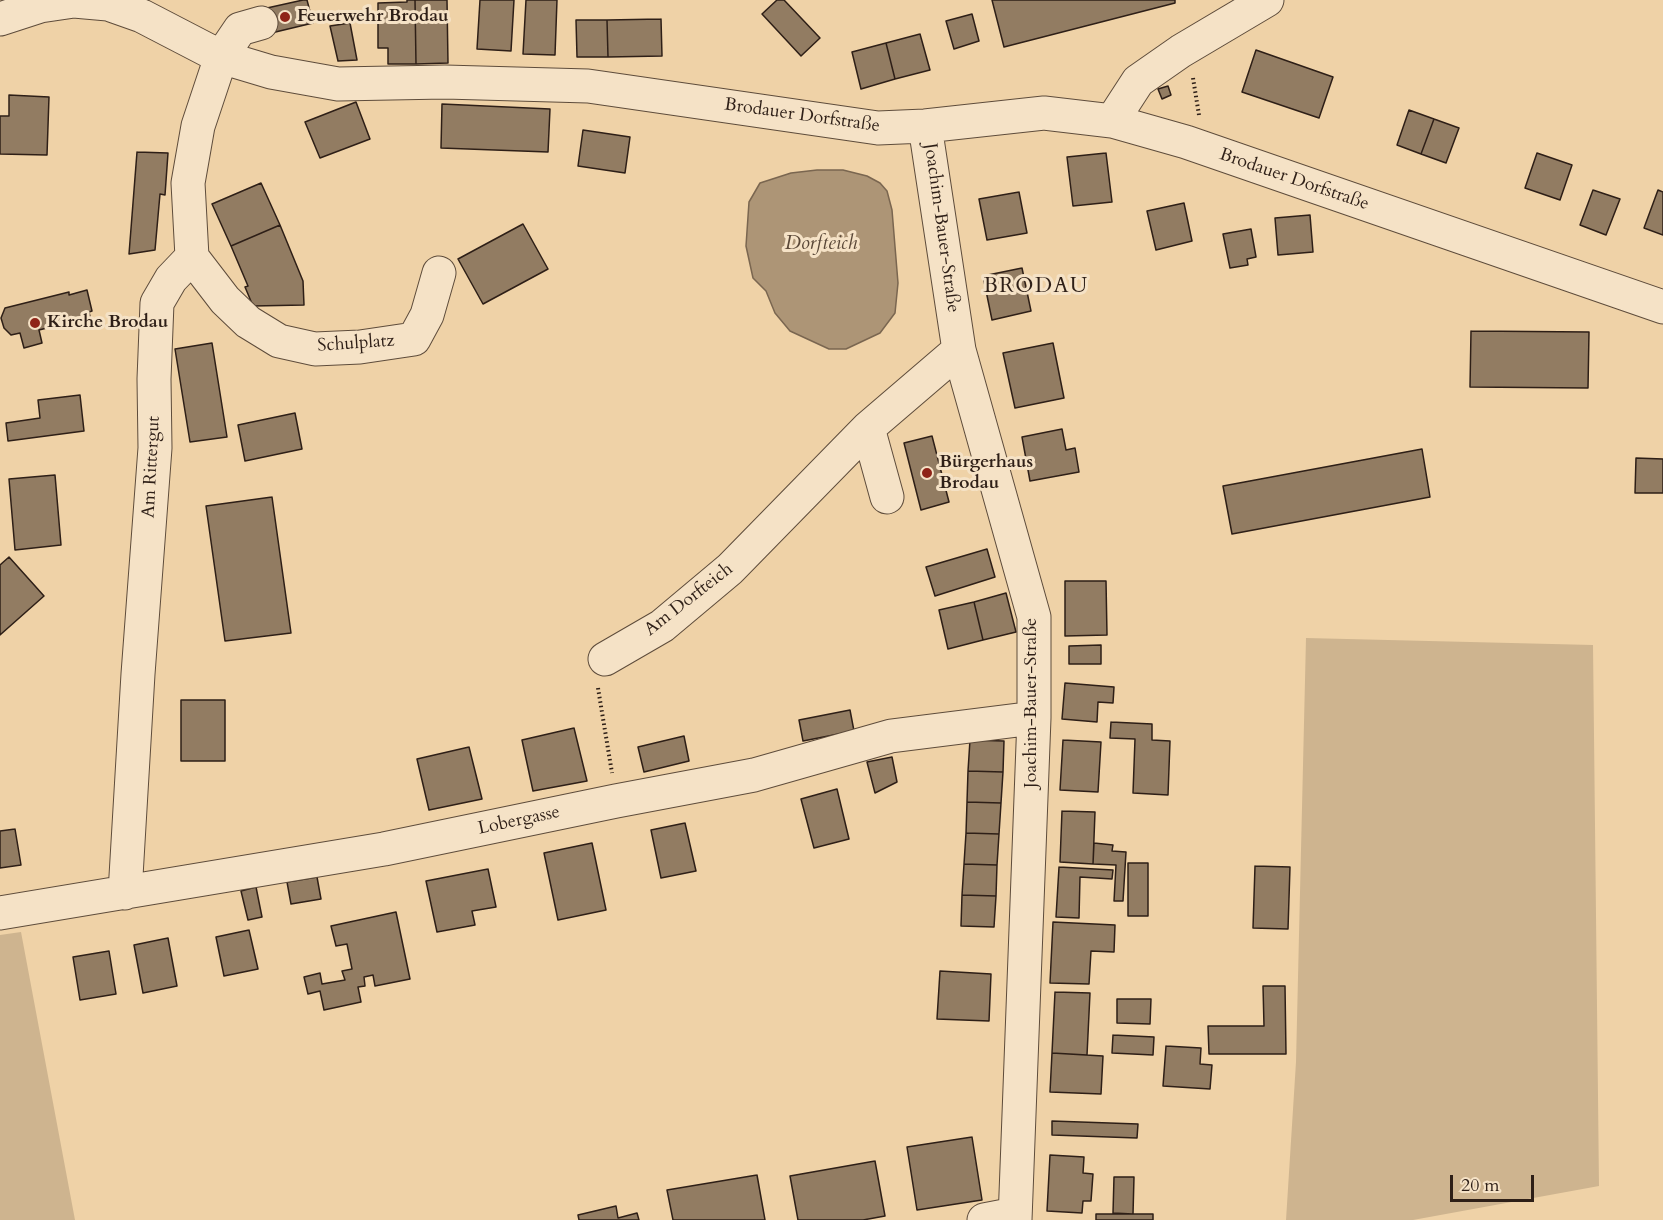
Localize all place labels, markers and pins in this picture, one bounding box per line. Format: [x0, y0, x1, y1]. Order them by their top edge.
place label: Feuerwehr Brodau [297, 6, 449, 28]
marker: Feuerwehr Brodau [278, 10, 292, 24]
place label: Kirche Brodau [47, 312, 168, 334]
marker: Kirche Brodau [28, 316, 42, 330]
place label: Bürgerhaus Brodau [939, 452, 1033, 494]
marker: Bürgerhaus Brodau [920, 466, 934, 480]

